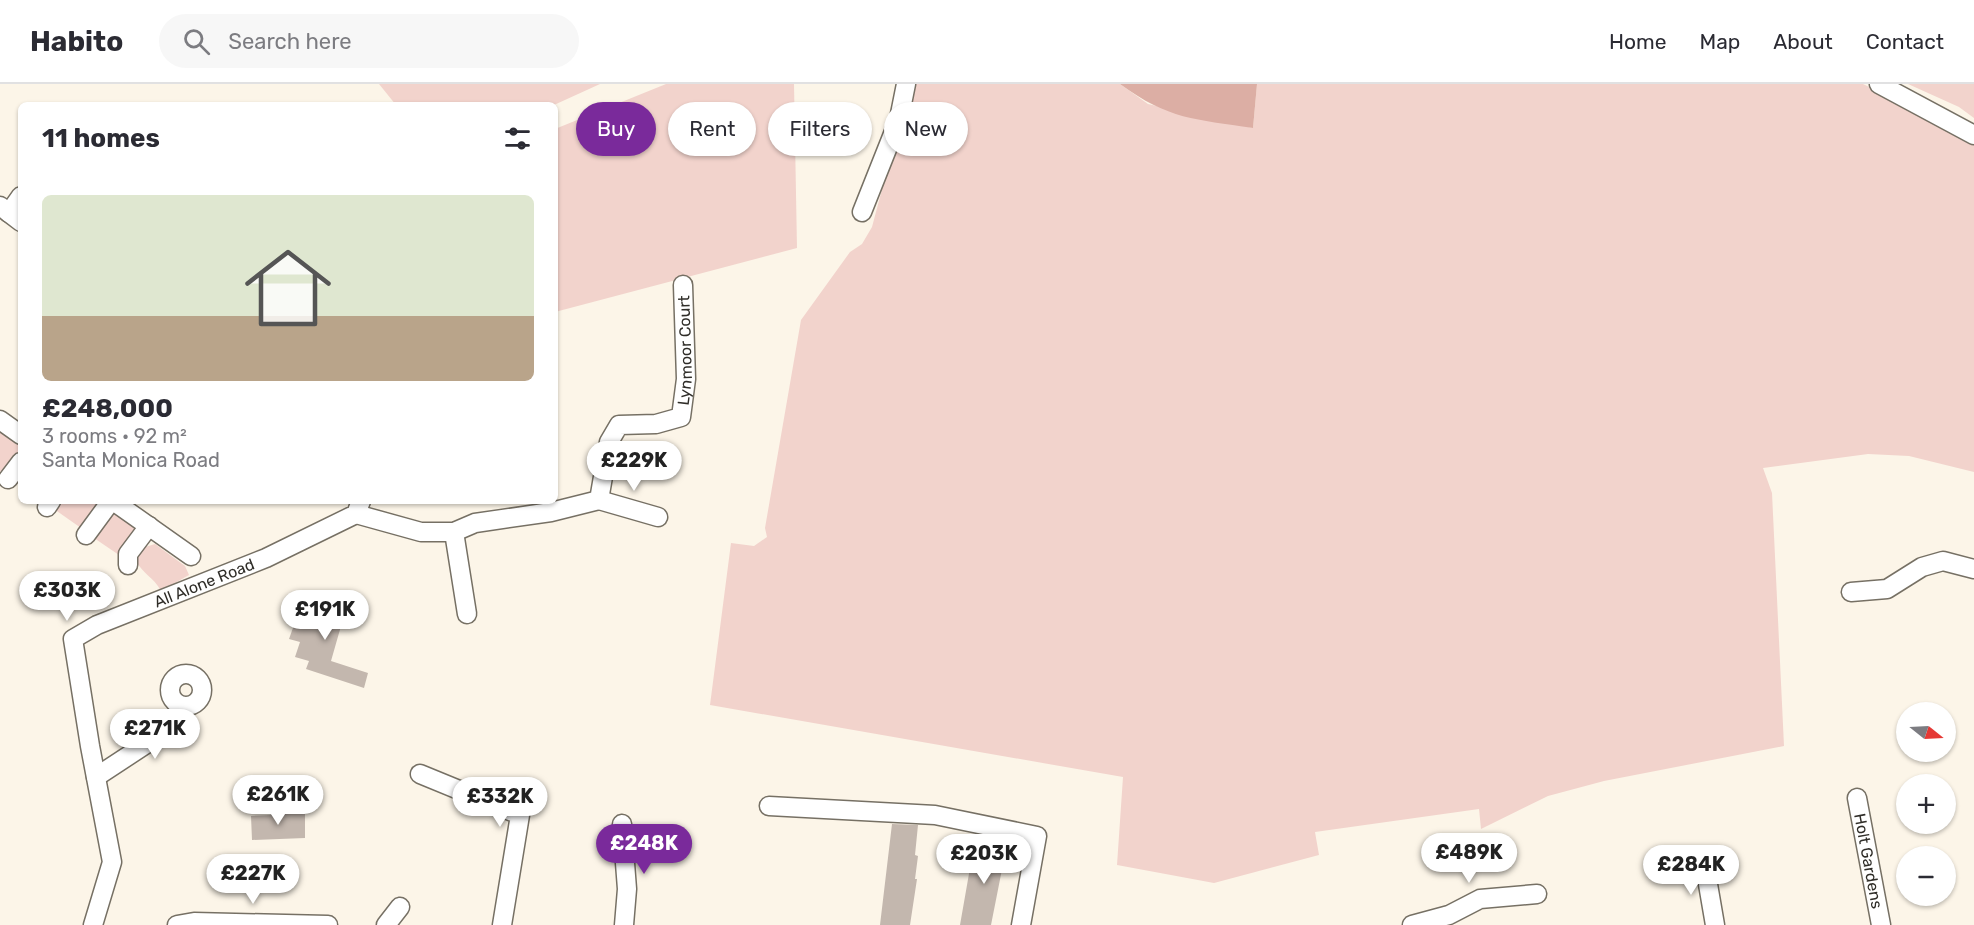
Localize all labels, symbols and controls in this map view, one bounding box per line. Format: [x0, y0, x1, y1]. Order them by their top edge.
search box [159, 14, 579, 68]
text: Habito [30, 25, 123, 58]
icon: search [180, 25, 213, 58]
text: Search here [228, 28, 352, 55]
text: Home [1609, 29, 1666, 54]
text: Map [1699, 29, 1740, 54]
text: About [1773, 29, 1833, 54]
text: Contact [1866, 29, 1944, 54]
chip: Buy [576, 102, 656, 156]
chip: Rent [668, 102, 756, 156]
chip: Filters [768, 102, 872, 156]
chip: New [884, 102, 968, 156]
icon: filters [501, 122, 534, 155]
text: 11 homes [42, 123, 160, 154]
icon: home [234, 234, 342, 342]
street label: Lynmoor Court [674, 295, 696, 407]
text: £248,000 [42, 393, 173, 424]
text: 3 rooms · 92 m² [42, 424, 187, 448]
pin: £229K [592, 441, 676, 492]
text: Santa Monica Road [42, 448, 220, 472]
text: £229K [601, 448, 667, 472]
street label: All Alone Road [151, 555, 257, 612]
pin: £303K [25, 571, 109, 622]
text: £303K [33, 578, 101, 602]
pin: £191K [283, 590, 367, 641]
text: £191K [295, 597, 355, 621]
north arrow [1896, 702, 1956, 762]
map controls [1896, 702, 1956, 906]
pin: £271K [113, 709, 197, 760]
text: £271K [124, 716, 186, 740]
button: + [1896, 774, 1956, 834]
pin: £261K [236, 775, 320, 826]
pin: £332K [458, 777, 542, 828]
text: £261K [246, 782, 310, 806]
text: £332K [466, 784, 534, 808]
street label: Holt Gardens [1850, 812, 1887, 910]
pin: £248K [602, 824, 686, 875]
text: £248K [610, 831, 678, 855]
pin: £489K [1427, 833, 1511, 884]
pin: £203K [942, 834, 1026, 885]
text: £489K [1435, 840, 1503, 864]
text: £203K [950, 841, 1018, 865]
pin: £284K [1649, 845, 1733, 896]
button: − [1896, 846, 1956, 906]
text: £284K [1657, 852, 1725, 876]
pin: £227K [211, 854, 295, 905]
text: £227K [220, 861, 286, 885]

